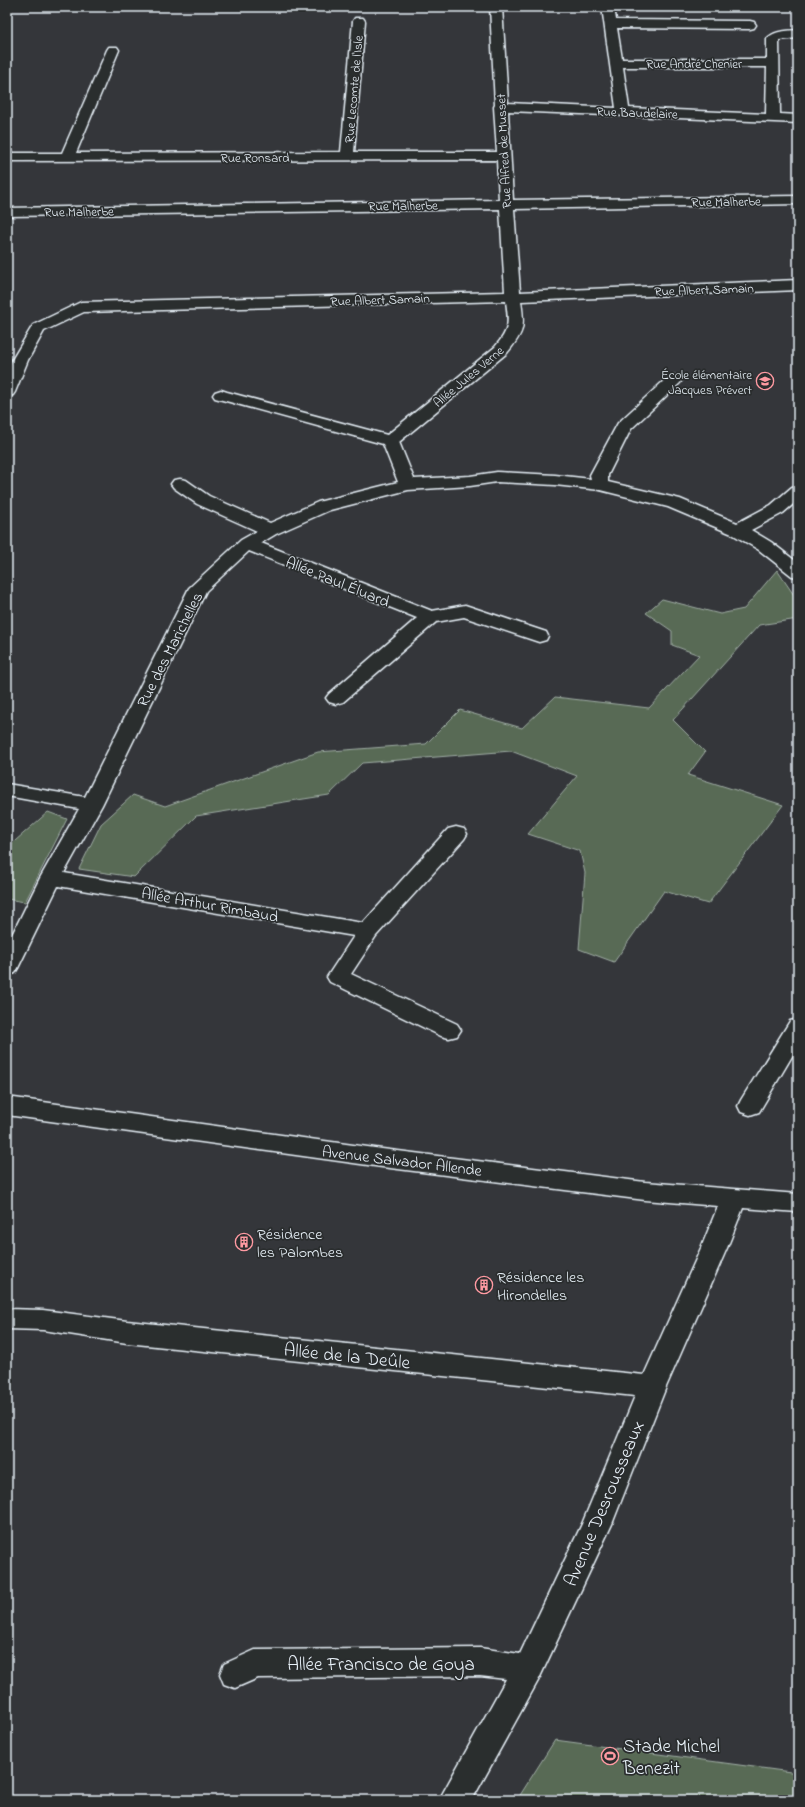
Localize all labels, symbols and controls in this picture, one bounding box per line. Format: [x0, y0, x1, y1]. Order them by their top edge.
street label: Rue Lecomte de l'Isle [340, 34, 369, 144]
street label: Rue André Chenier [646, 55, 743, 74]
street label: Rue Alfred de Musset [492, 92, 517, 209]
street label: Rue Baudelaire [596, 103, 678, 124]
street label: Rue Ronsard [221, 149, 290, 168]
street label: Rue Malherbe [691, 192, 761, 213]
street label: Rue Malherbe [368, 196, 438, 217]
street label: Rue Malherbe [44, 202, 114, 223]
street label: Rue Albert Samain [654, 279, 754, 302]
street label: Rue Albert Samain [330, 289, 430, 312]
street label: Allée Jules Verne [429, 342, 509, 412]
place label: École élémentaire Jacques Prévert [661, 366, 753, 400]
school or university icon: École élémentaire Jacques Prévert [755, 371, 775, 391]
street label: Allée Paul Éluard [282, 551, 393, 615]
street label: Rue des Marichelles [131, 588, 210, 712]
street label: Allée Arthur Rimbaud [139, 882, 280, 930]
street label: Avenue Salvador Allende [320, 1140, 484, 1184]
place label: Résidence les Palombes [257, 1223, 343, 1265]
building icon: Résidence les Palombes [234, 1232, 254, 1252]
place label: Résidence les Hirondelles [497, 1266, 584, 1308]
building icon: Résidence les Hirondelles [474, 1275, 494, 1295]
street label: Allée de la Deûle [282, 1337, 412, 1378]
street label: Avenue Desrousseaux [558, 1417, 652, 1591]
street label: Allée Francisco de Goya [287, 1652, 475, 1680]
place label: Stade Michel Benezit [622, 1734, 720, 1783]
sports icon: Stade Michel Benezit [600, 1746, 620, 1766]

